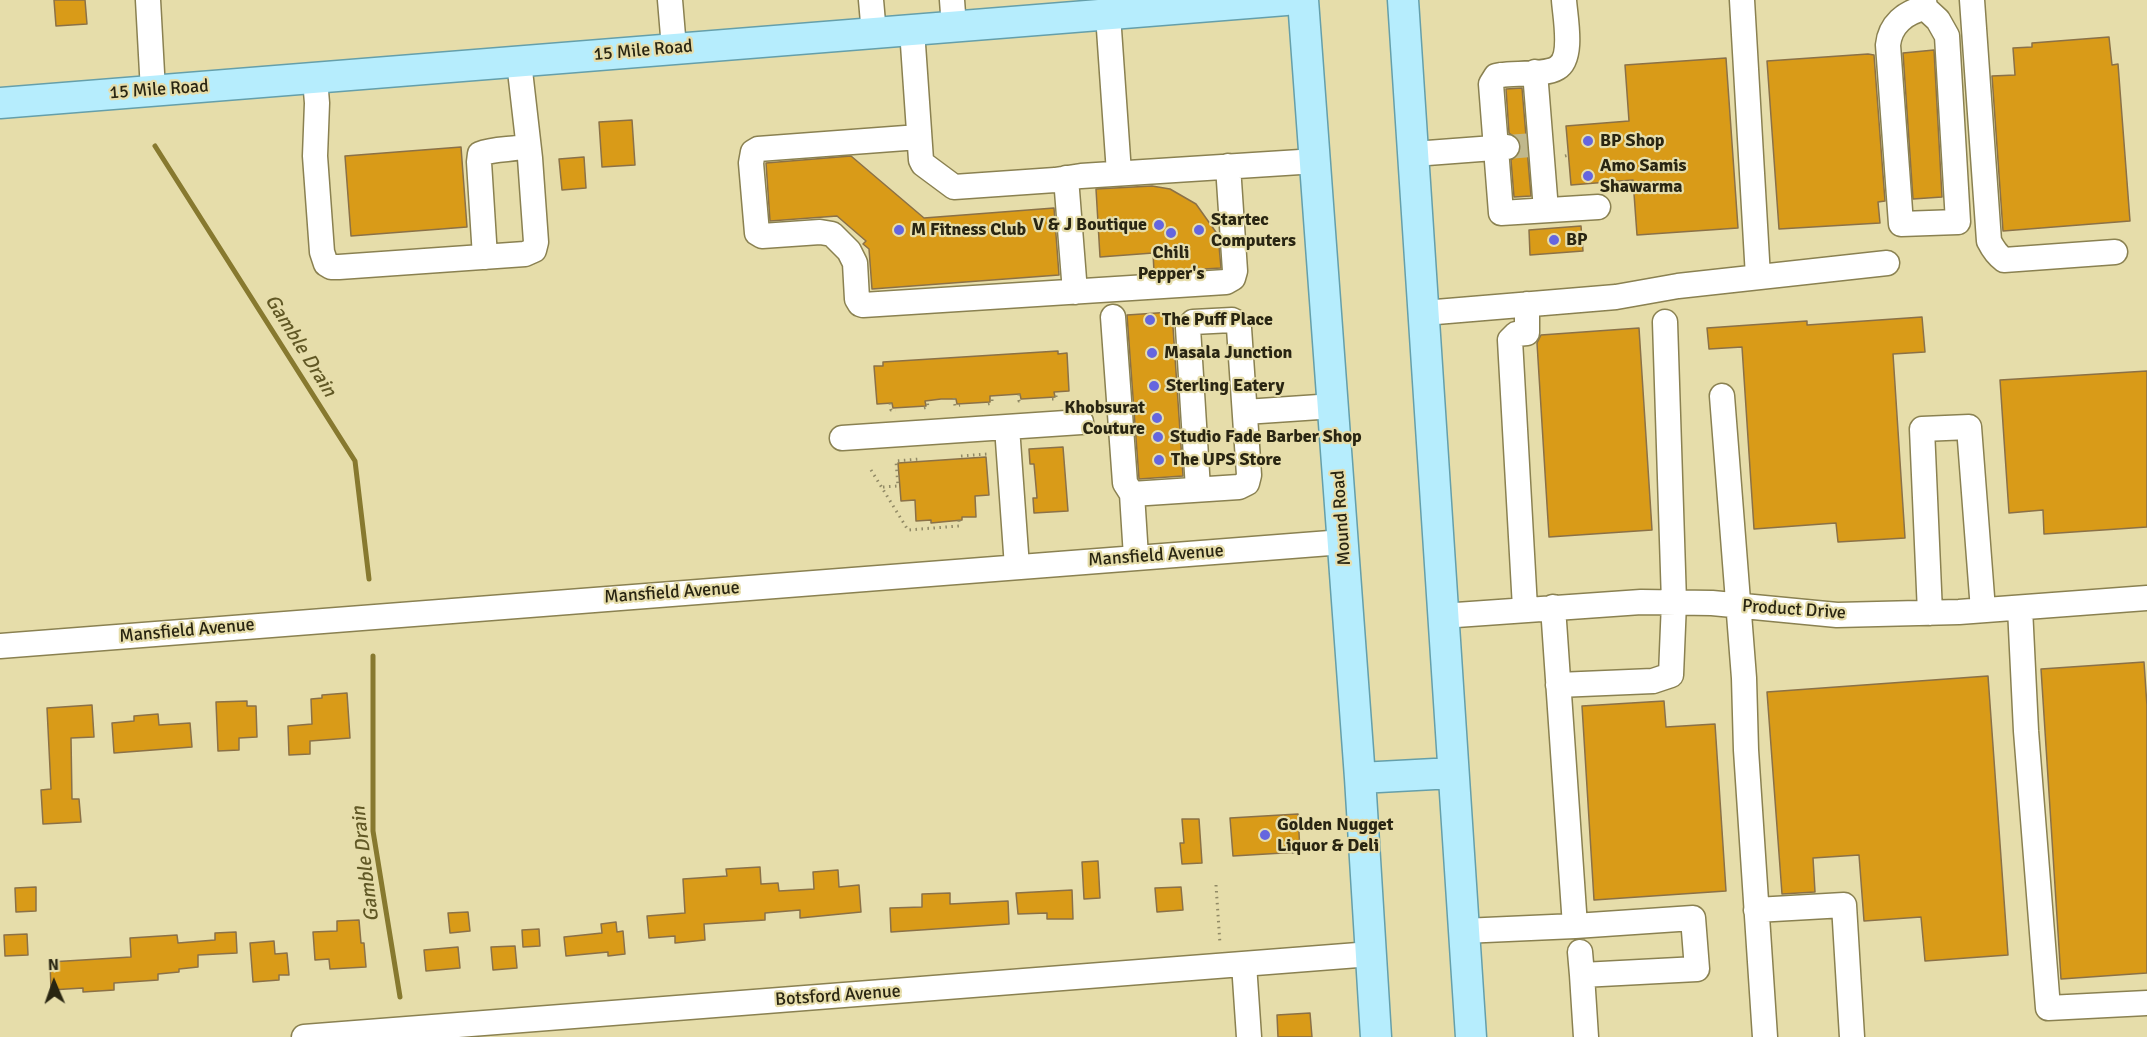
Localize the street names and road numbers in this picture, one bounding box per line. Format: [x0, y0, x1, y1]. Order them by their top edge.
street label: 15 Mile Road [593, 36, 693, 66]
street label: 15 Mile Road [109, 76, 209, 104]
street label: Mound Road [1328, 470, 1356, 566]
street label: Mansfield Avenue [1088, 540, 1224, 572]
street label: Mansfield Avenue [604, 577, 740, 609]
street label: Product Drive [1741, 596, 1847, 624]
street label: Mansfield Avenue [118, 614, 256, 648]
street label: Botsford Avenue [775, 981, 901, 1011]

